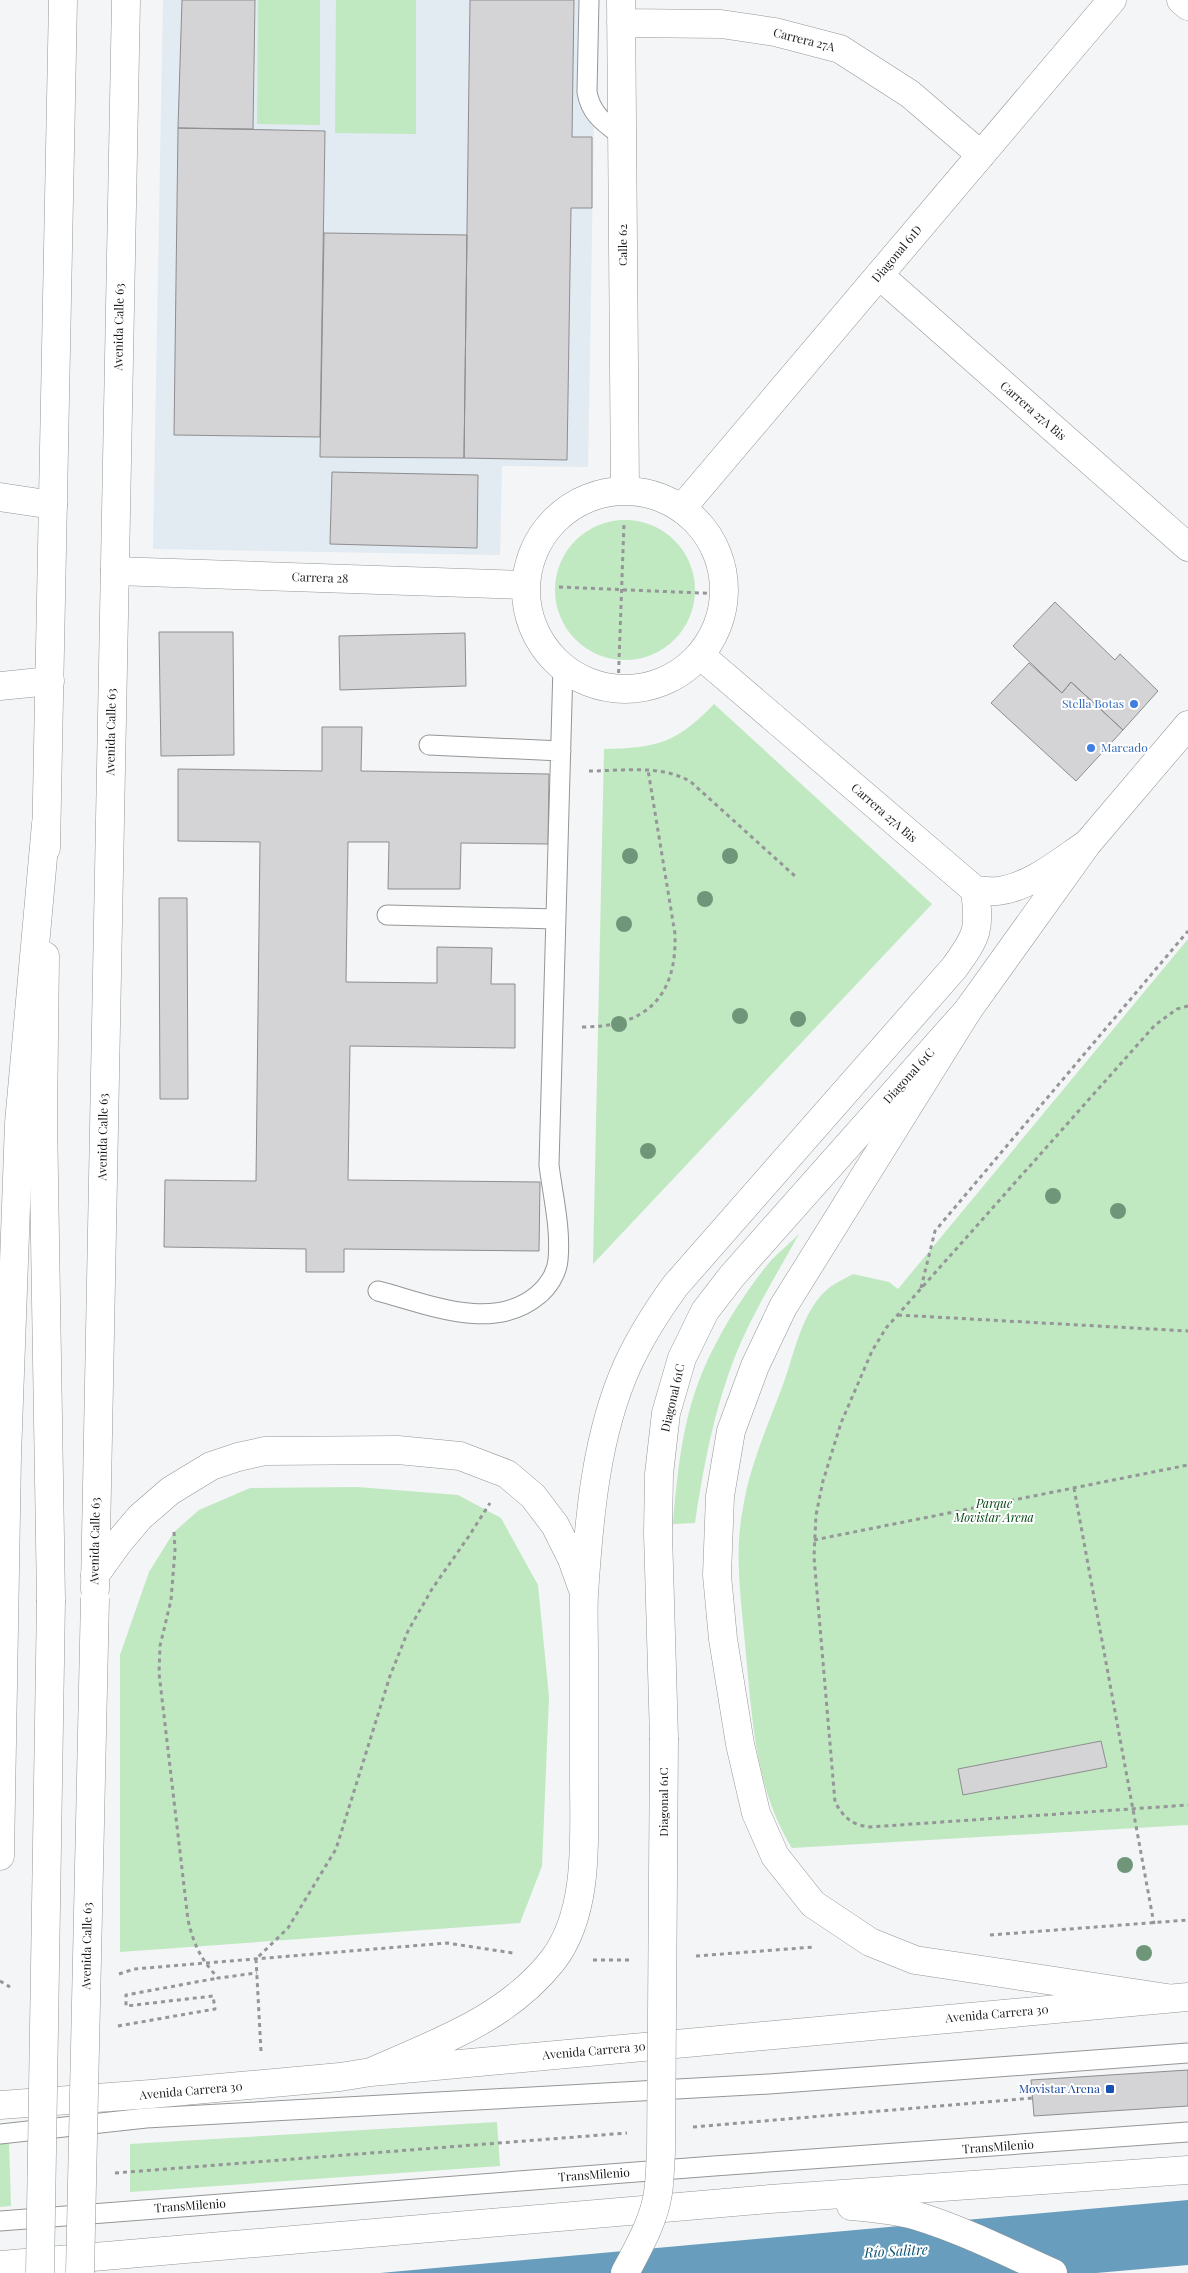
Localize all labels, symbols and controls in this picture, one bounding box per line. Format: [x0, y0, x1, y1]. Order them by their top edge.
street label: Carrera 27A [772, 24, 837, 55]
street label: Diagonal 61D [868, 221, 925, 285]
street label: Calle 62 [614, 224, 630, 266]
street label: Avenida Calle 63 [109, 283, 127, 372]
street label: Carrera 27A Bis [997, 377, 1070, 443]
street label: Carrera 28 [291, 568, 349, 586]
street label: Avenida Calle 63 [101, 688, 119, 777]
place label: Stella Botas [1062, 695, 1124, 711]
marker: Stella Botas [1128, 698, 1140, 710]
place label: Marcado [1101, 739, 1148, 755]
marker: Marcado [1085, 742, 1097, 754]
street label: Carrera 27A Bis [848, 779, 921, 845]
street label: Diagonal 61C [879, 1044, 937, 1106]
street label: Avenida Calle 63 [93, 1093, 111, 1182]
street label: Diagonal 61C [656, 1362, 688, 1433]
park label: Parque Movistar Arena [953, 1495, 1034, 1525]
street label: Avenida Calle 63 [85, 1497, 103, 1586]
street label: Diagonal 61C [655, 1767, 671, 1837]
street label: Avenida Calle 63 [77, 1902, 95, 1991]
street label: Avenida Carrera 30 [944, 2001, 1049, 2026]
street label: Avenida Carrera 30 [541, 2038, 646, 2063]
street label: Avenida Carrera 30 [138, 2078, 243, 2103]
place label: Movistar Arena [1019, 2080, 1100, 2096]
marker: Movistar Arena [1104, 2083, 1116, 2095]
street label: TransMilenio [962, 2135, 1035, 2156]
street label: TransMilenio [558, 2163, 631, 2184]
street label: TransMilenio [154, 2194, 227, 2215]
water label: Río Salitre [863, 2239, 928, 2262]

